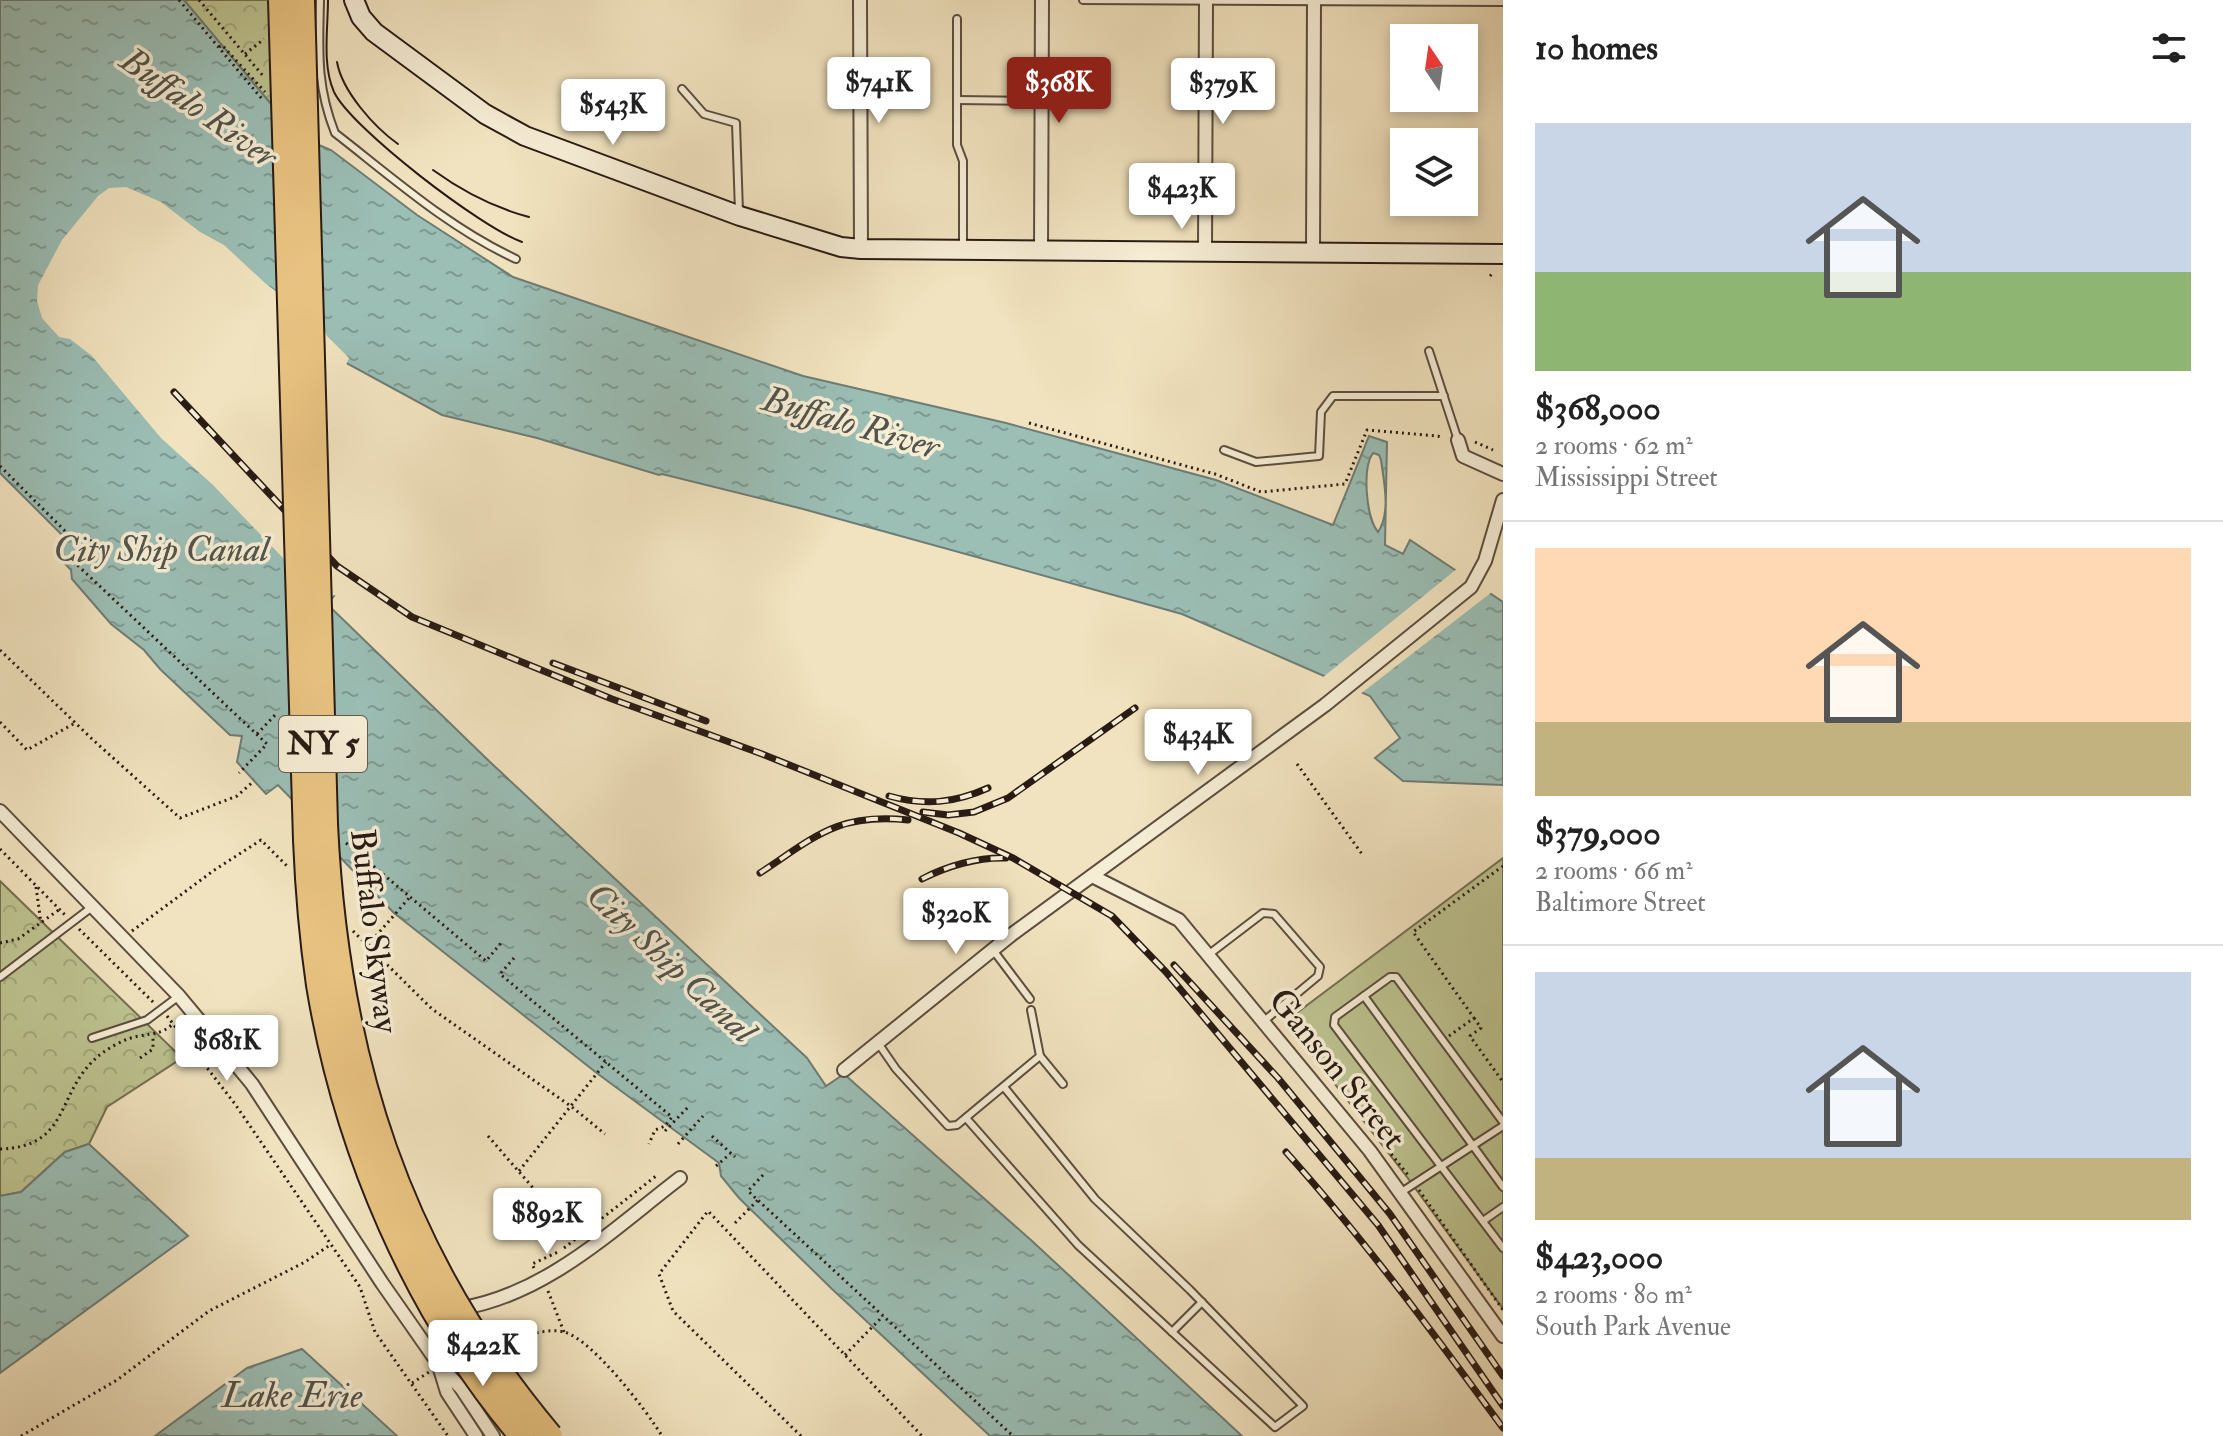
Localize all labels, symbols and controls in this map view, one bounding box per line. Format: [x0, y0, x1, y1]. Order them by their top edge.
north arrow [1390, 24, 1478, 112]
map controls [1390, 24, 1478, 216]
icon: filters [2147, 26, 2191, 70]
text: 10 homes [1535, 27, 1658, 70]
water label: Buffalo River [110, 36, 288, 179]
pin: $741K [823, 57, 935, 125]
pin: $368K [1003, 57, 1115, 125]
pin: $379K [1167, 58, 1279, 126]
text: $741K [845, 67, 913, 99]
text: $368K [1025, 67, 1093, 99]
text: $379K [1189, 68, 1257, 100]
pin: $543K [557, 79, 669, 147]
text: $543K [579, 89, 647, 121]
button: layers [1390, 128, 1478, 216]
pin: $423K [1126, 163, 1238, 231]
text: $423K [1147, 173, 1217, 205]
icon: home [1791, 175, 1935, 319]
water label: Buffalo River [756, 376, 946, 470]
text: $368,000 [1535, 387, 1661, 430]
text: 2 rooms · 62 m² [1535, 430, 1693, 462]
text: Mississippi Street [1535, 462, 1718, 494]
water label: City Ship Canal [53, 527, 271, 572]
icon: home [1791, 600, 1935, 744]
pin: $434K [1142, 709, 1254, 777]
road number: NY 5 [279, 716, 367, 772]
text: $434K [1163, 719, 1233, 751]
text: $379,000 [1535, 812, 1661, 855]
street label: Buffalo Skyway [340, 827, 408, 1036]
text: 2 rooms · 66 m² [1535, 855, 1693, 887]
water label: City Ship Canal [577, 873, 767, 1055]
text: Baltimore Street [1535, 887, 1706, 919]
pin: $320K [900, 888, 1012, 956]
text: $320K [921, 898, 991, 930]
street label: Ganson Street [1259, 980, 1415, 1158]
pin: $681K [171, 1015, 283, 1083]
icon: home [1791, 1024, 1935, 1168]
text: $681K [193, 1025, 261, 1057]
pin: $892K [491, 1188, 603, 1256]
text: $892K [511, 1198, 583, 1230]
text: $423,000 [1535, 1236, 1663, 1279]
text: 2 rooms · 80 m² [1535, 1279, 1692, 1311]
text: South Park Avenue [1535, 1311, 1731, 1343]
pin: $422K [427, 1320, 539, 1388]
text: $422K [446, 1330, 520, 1362]
water label: Lake Erie [220, 1373, 363, 1418]

